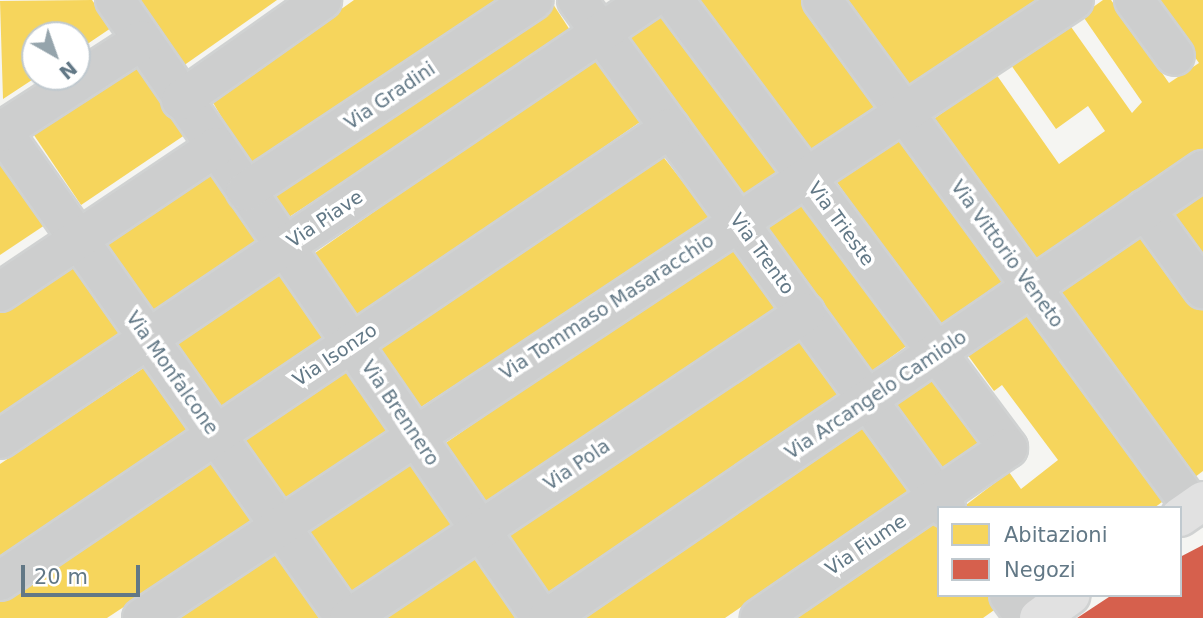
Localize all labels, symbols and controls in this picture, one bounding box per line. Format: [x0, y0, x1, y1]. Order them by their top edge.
north arrow [21, 21, 91, 91]
text: N [55, 57, 81, 84]
street label: Via Gradini [340, 57, 440, 135]
street label: Via Vittorio Veneto [946, 176, 1068, 332]
street label: Via Trieste [803, 178, 879, 270]
street label: Via Piave [283, 185, 367, 253]
street label: Via Trento [725, 209, 799, 299]
street label: Via Tommaso Masaracchio [496, 229, 718, 385]
street label: Via Monfalcone [121, 307, 223, 439]
street label: Via Isonzo [289, 319, 381, 391]
street label: Via Arcangelo Camiolo [781, 326, 971, 464]
street label: Via Brennero [356, 356, 444, 470]
street label: Via Pola [540, 435, 614, 495]
legend [937, 506, 1182, 597]
street label: Via Fiume [821, 510, 911, 580]
text: Abitazioni [1004, 523, 1107, 547]
scale bar [24, 552, 144, 596]
text: Negozi [1004, 558, 1076, 582]
text: 20 m [34, 565, 88, 589]

